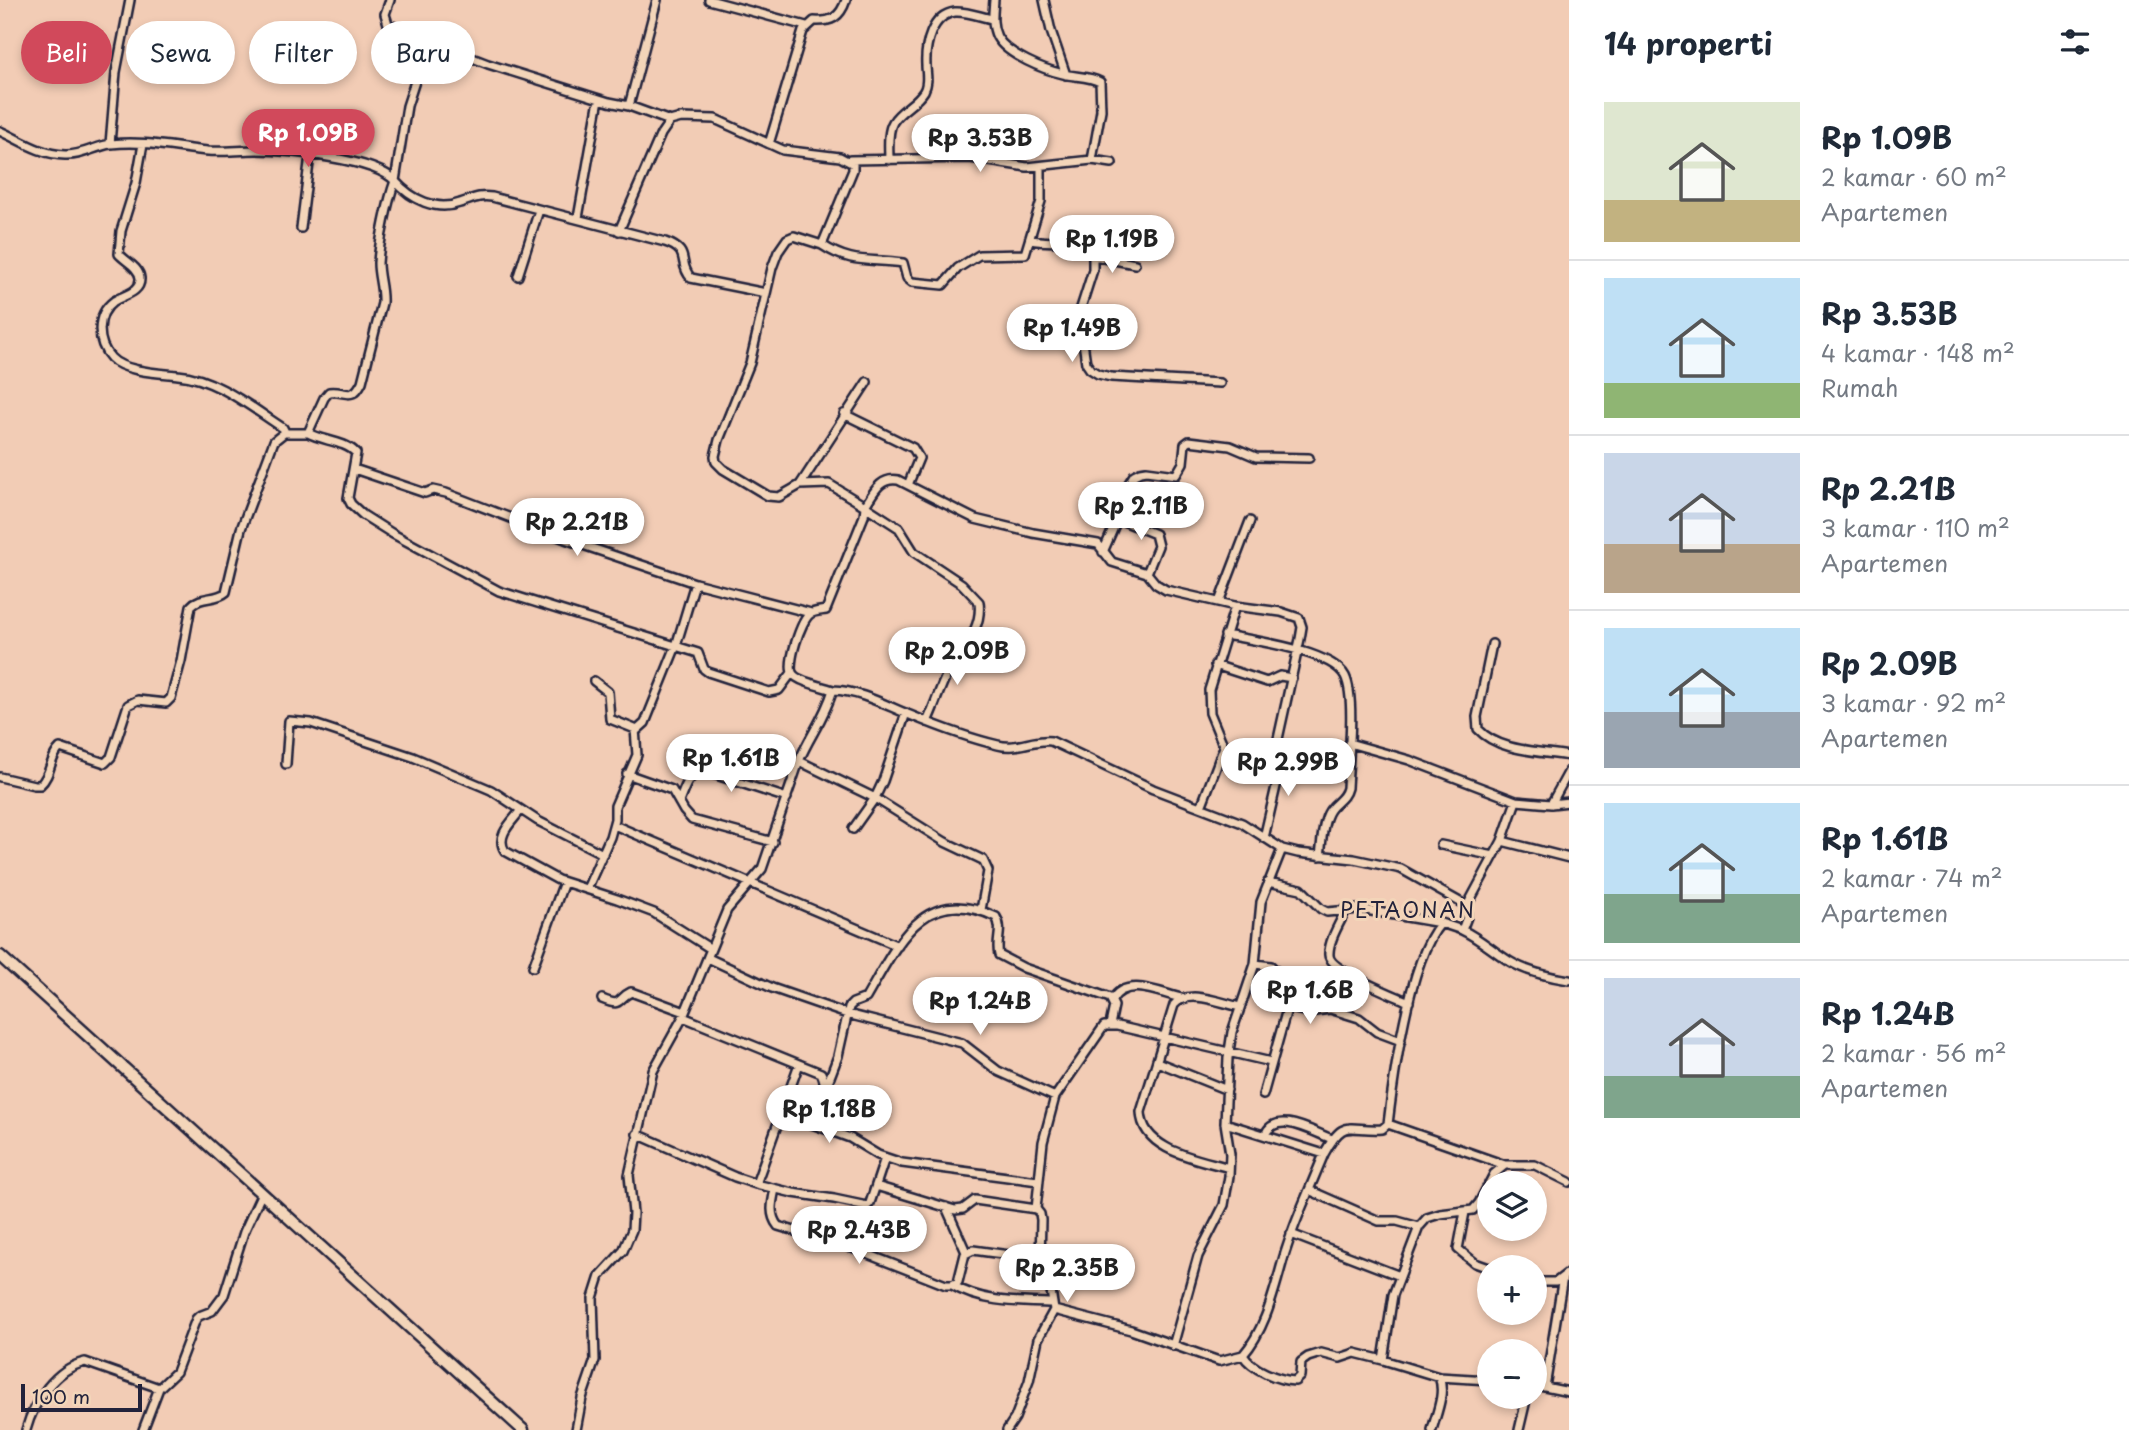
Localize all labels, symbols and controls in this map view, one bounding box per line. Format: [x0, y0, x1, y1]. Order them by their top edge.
text: 14 properti [1604, 20, 1772, 65]
chip: Beli [21, 21, 112, 84]
chip: Sewa [126, 21, 235, 84]
chip: Filter [249, 21, 357, 84]
chip: Baru [371, 21, 475, 84]
icon: filters [2056, 23, 2094, 61]
pin: Rp 1.09B [236, 110, 380, 169]
text: Rp 1.09B [258, 114, 358, 149]
pin: Rp 3.53B [908, 114, 1052, 174]
text: Rp 1.09B [1821, 114, 1952, 159]
text: Rp 3.53B [928, 119, 1032, 154]
icon: home [1660, 130, 1744, 214]
text: 2 kamar · 60 m² [1821, 159, 2007, 194]
text: Apartemen [1821, 194, 1948, 229]
pin: Rp 1.19B [1040, 216, 1184, 275]
text: Rp 1.19B [1065, 220, 1159, 255]
text: Rp 3.53B [1821, 290, 1958, 335]
pin: Rp 1.49B [1000, 304, 1144, 364]
icon: home [1660, 306, 1744, 390]
text: Rp 1.49B [1023, 309, 1121, 344]
text: 4 kamar · 148 m² [1821, 335, 2015, 370]
text: Rumah [1821, 370, 1898, 405]
text: Rp 2.21B [1821, 465, 1956, 510]
icon: home [1660, 481, 1744, 565]
pin: Rp 2.11B [1069, 482, 1213, 542]
text: Rp 2.11B [1094, 487, 1188, 522]
pin: Rp 2.21B [505, 498, 649, 558]
text: Rp 2.21B [525, 503, 629, 538]
text: 3 kamar · 110 m² [1821, 510, 2010, 545]
text: Apartemen [1821, 545, 1948, 580]
pin: Rp 2.09B [885, 628, 1029, 687]
text: Rp 2.09B [905, 632, 1009, 667]
text: Rp 2.09B [1821, 640, 1958, 685]
icon: home [1660, 656, 1744, 740]
text: 3 kamar · 92 m² [1821, 685, 2006, 720]
text: Apartemen [1821, 720, 1948, 755]
pin: Rp 1.61B [659, 734, 803, 794]
pin: Rp 2.99B [1216, 738, 1360, 798]
text: Rp 1.61B [682, 739, 780, 774]
text: Rp 2.99B [1237, 743, 1339, 778]
text: Rp 1.61B [1821, 815, 1949, 860]
icon: home [1660, 831, 1744, 915]
text: 2 kamar · 74 m² [1821, 860, 2003, 895]
district label: PETAONAN [1340, 893, 1476, 925]
text: Apartemen [1821, 895, 1948, 930]
pin: Rp 1.6B [1245, 967, 1375, 1026]
text: Rp 1.6B [1266, 971, 1354, 1006]
pin: Rp 1.24B [908, 978, 1052, 1037]
text: Rp 1.24B [929, 982, 1031, 1017]
text: Rp 1.24B [1821, 990, 1955, 1035]
icon: home [1660, 1006, 1744, 1090]
text: 2 kamar · 56 m² [1821, 1035, 2007, 1070]
text: Apartemen [1821, 1070, 1948, 1105]
pin: Rp 1.18B [757, 1086, 901, 1145]
text: Rp 1.18B [782, 1090, 876, 1125]
map controls [1477, 1171, 1547, 1409]
button: layers [1477, 1171, 1547, 1241]
pin: Rp 2.43B [787, 1206, 931, 1266]
text: Rp 2.43B [807, 1211, 911, 1246]
pin: Rp 2.35B [995, 1244, 1139, 1304]
text: Rp 2.35B [1015, 1249, 1119, 1284]
button: + [1477, 1255, 1547, 1325]
button: − [1477, 1339, 1547, 1409]
scale bar [21, 1381, 142, 1413]
text: 100 m [32, 1382, 90, 1410]

